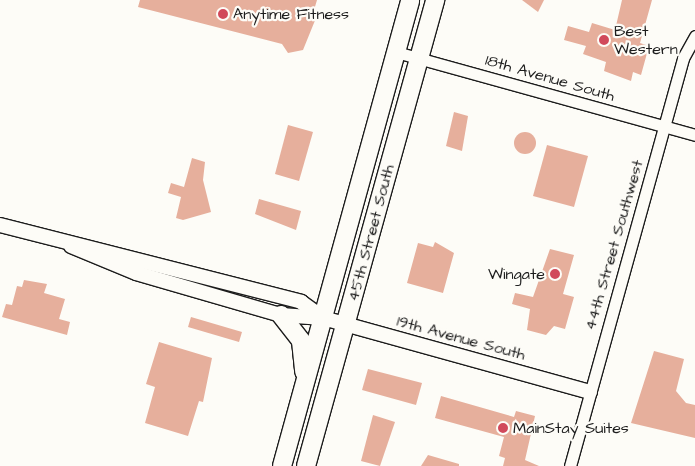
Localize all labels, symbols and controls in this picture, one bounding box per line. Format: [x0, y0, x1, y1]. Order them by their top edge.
place label: Anytime Fitness [233, 4, 349, 24]
marker: Anytime Fitness [217, 8, 229, 20]
place label: Best Western [614, 21, 678, 59]
marker: Best Western [598, 34, 610, 46]
street label: 18th Avenue South [483, 50, 617, 106]
street label: 44th Street Southwest [580, 158, 648, 332]
street label: 45th Street South [344, 163, 398, 303]
place label: Wingate [488, 264, 545, 284]
marker: Wingate [549, 268, 561, 280]
street label: 19th Avenue South [395, 312, 527, 364]
place label: MainStay Suites [513, 418, 629, 438]
marker: MainStay Suites [497, 422, 509, 434]

